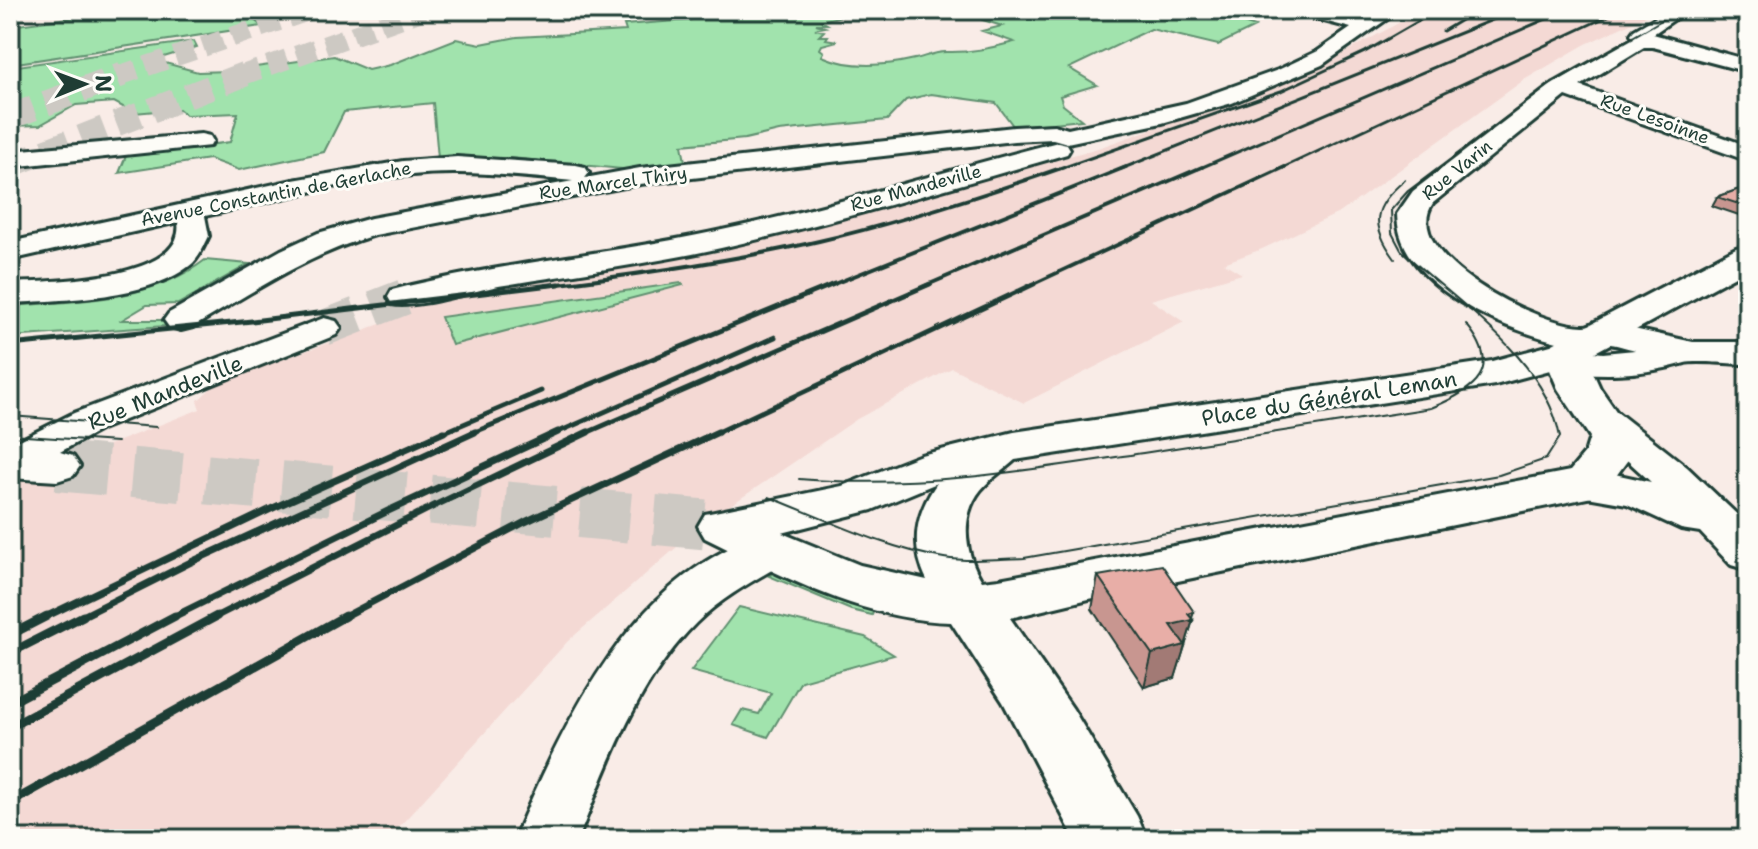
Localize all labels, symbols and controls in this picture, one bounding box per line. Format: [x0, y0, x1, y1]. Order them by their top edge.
north arrow [44, 44, 124, 124]
text: N [89, 75, 118, 93]
street label: Rue Lesoinne [1597, 88, 1713, 150]
street label: Rue Varin [1417, 134, 1497, 206]
street label: Avenue Constantin de Gerlache [139, 156, 413, 232]
street label: Rue Mandeville [848, 159, 984, 217]
street label: Rue Marcel Thiry [537, 161, 689, 205]
street label: Rue Mandeville [84, 348, 247, 437]
street label: Place du Général Leman [1199, 364, 1459, 433]

